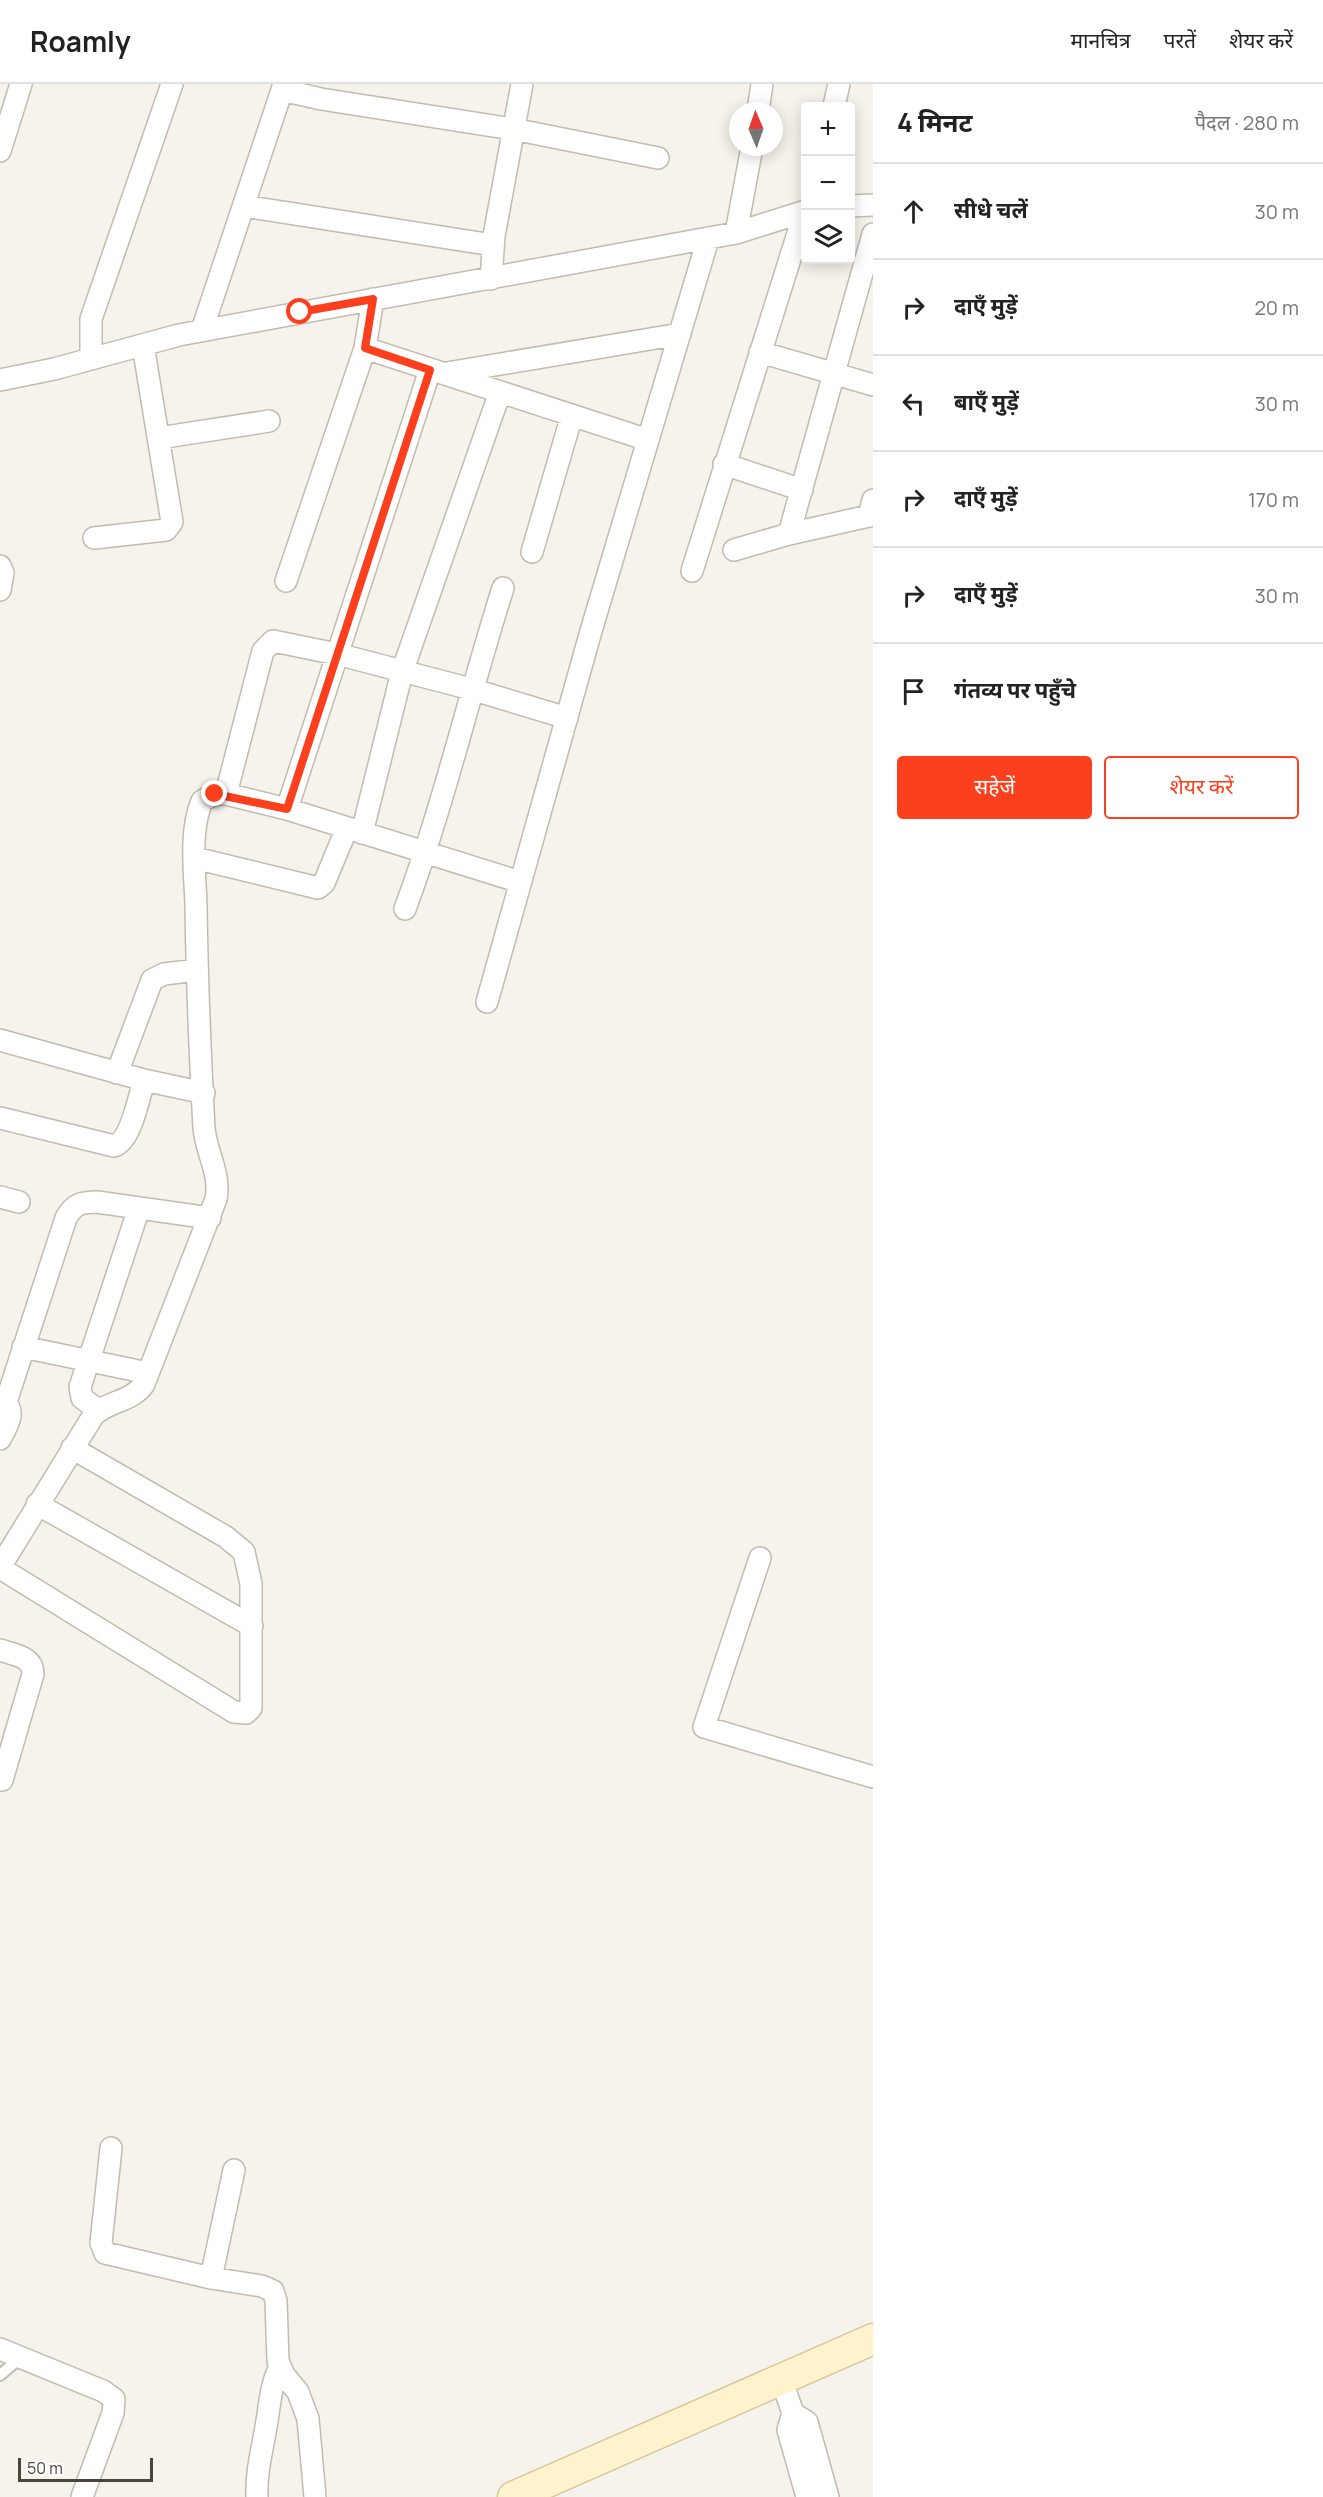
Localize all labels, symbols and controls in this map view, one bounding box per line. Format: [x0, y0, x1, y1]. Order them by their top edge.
text: Roamly [30, 22, 131, 60]
text: मानचित्र [1071, 26, 1131, 54]
text: परतें [1164, 26, 1196, 54]
text: शेयर करें [1229, 26, 1293, 54]
north arrow [729, 102, 783, 156]
map controls [801, 102, 855, 264]
button: + [801, 102, 855, 156]
text: 4 मिनट [897, 104, 973, 140]
text: पैदल · 280 m [1195, 109, 1299, 136]
button: − [801, 156, 855, 210]
icon: ahead [897, 195, 930, 228]
text: सीधे चलें [954, 195, 1028, 225]
text: 30 m [1255, 198, 1299, 225]
button: layers [801, 210, 855, 264]
icon: right [897, 291, 930, 324]
text: दाएँ मुड़ें [954, 291, 1017, 321]
text: 20 m [1254, 294, 1299, 321]
route start [286, 298, 312, 324]
icon: left [897, 387, 930, 420]
text: बाएँ मुड़ें [954, 387, 1019, 417]
text: 30 m [1255, 390, 1299, 417]
icon: right [897, 483, 930, 516]
text: दाएँ मुड़ें [954, 483, 1017, 513]
text: 170 m [1248, 486, 1299, 513]
icon: right [897, 579, 930, 612]
text: दाएँ मुड़ें [954, 579, 1017, 609]
text: 30 m [1255, 582, 1299, 609]
icon: arrive [897, 675, 930, 708]
text: गंतव्य पर पहुँचे [954, 675, 1076, 705]
button: सहेजें [897, 756, 1092, 819]
button: शेयर करें [1104, 756, 1299, 819]
route end [201, 780, 227, 806]
scale bar [18, 2455, 153, 2482]
text: 50 m [27, 2457, 63, 2479]

